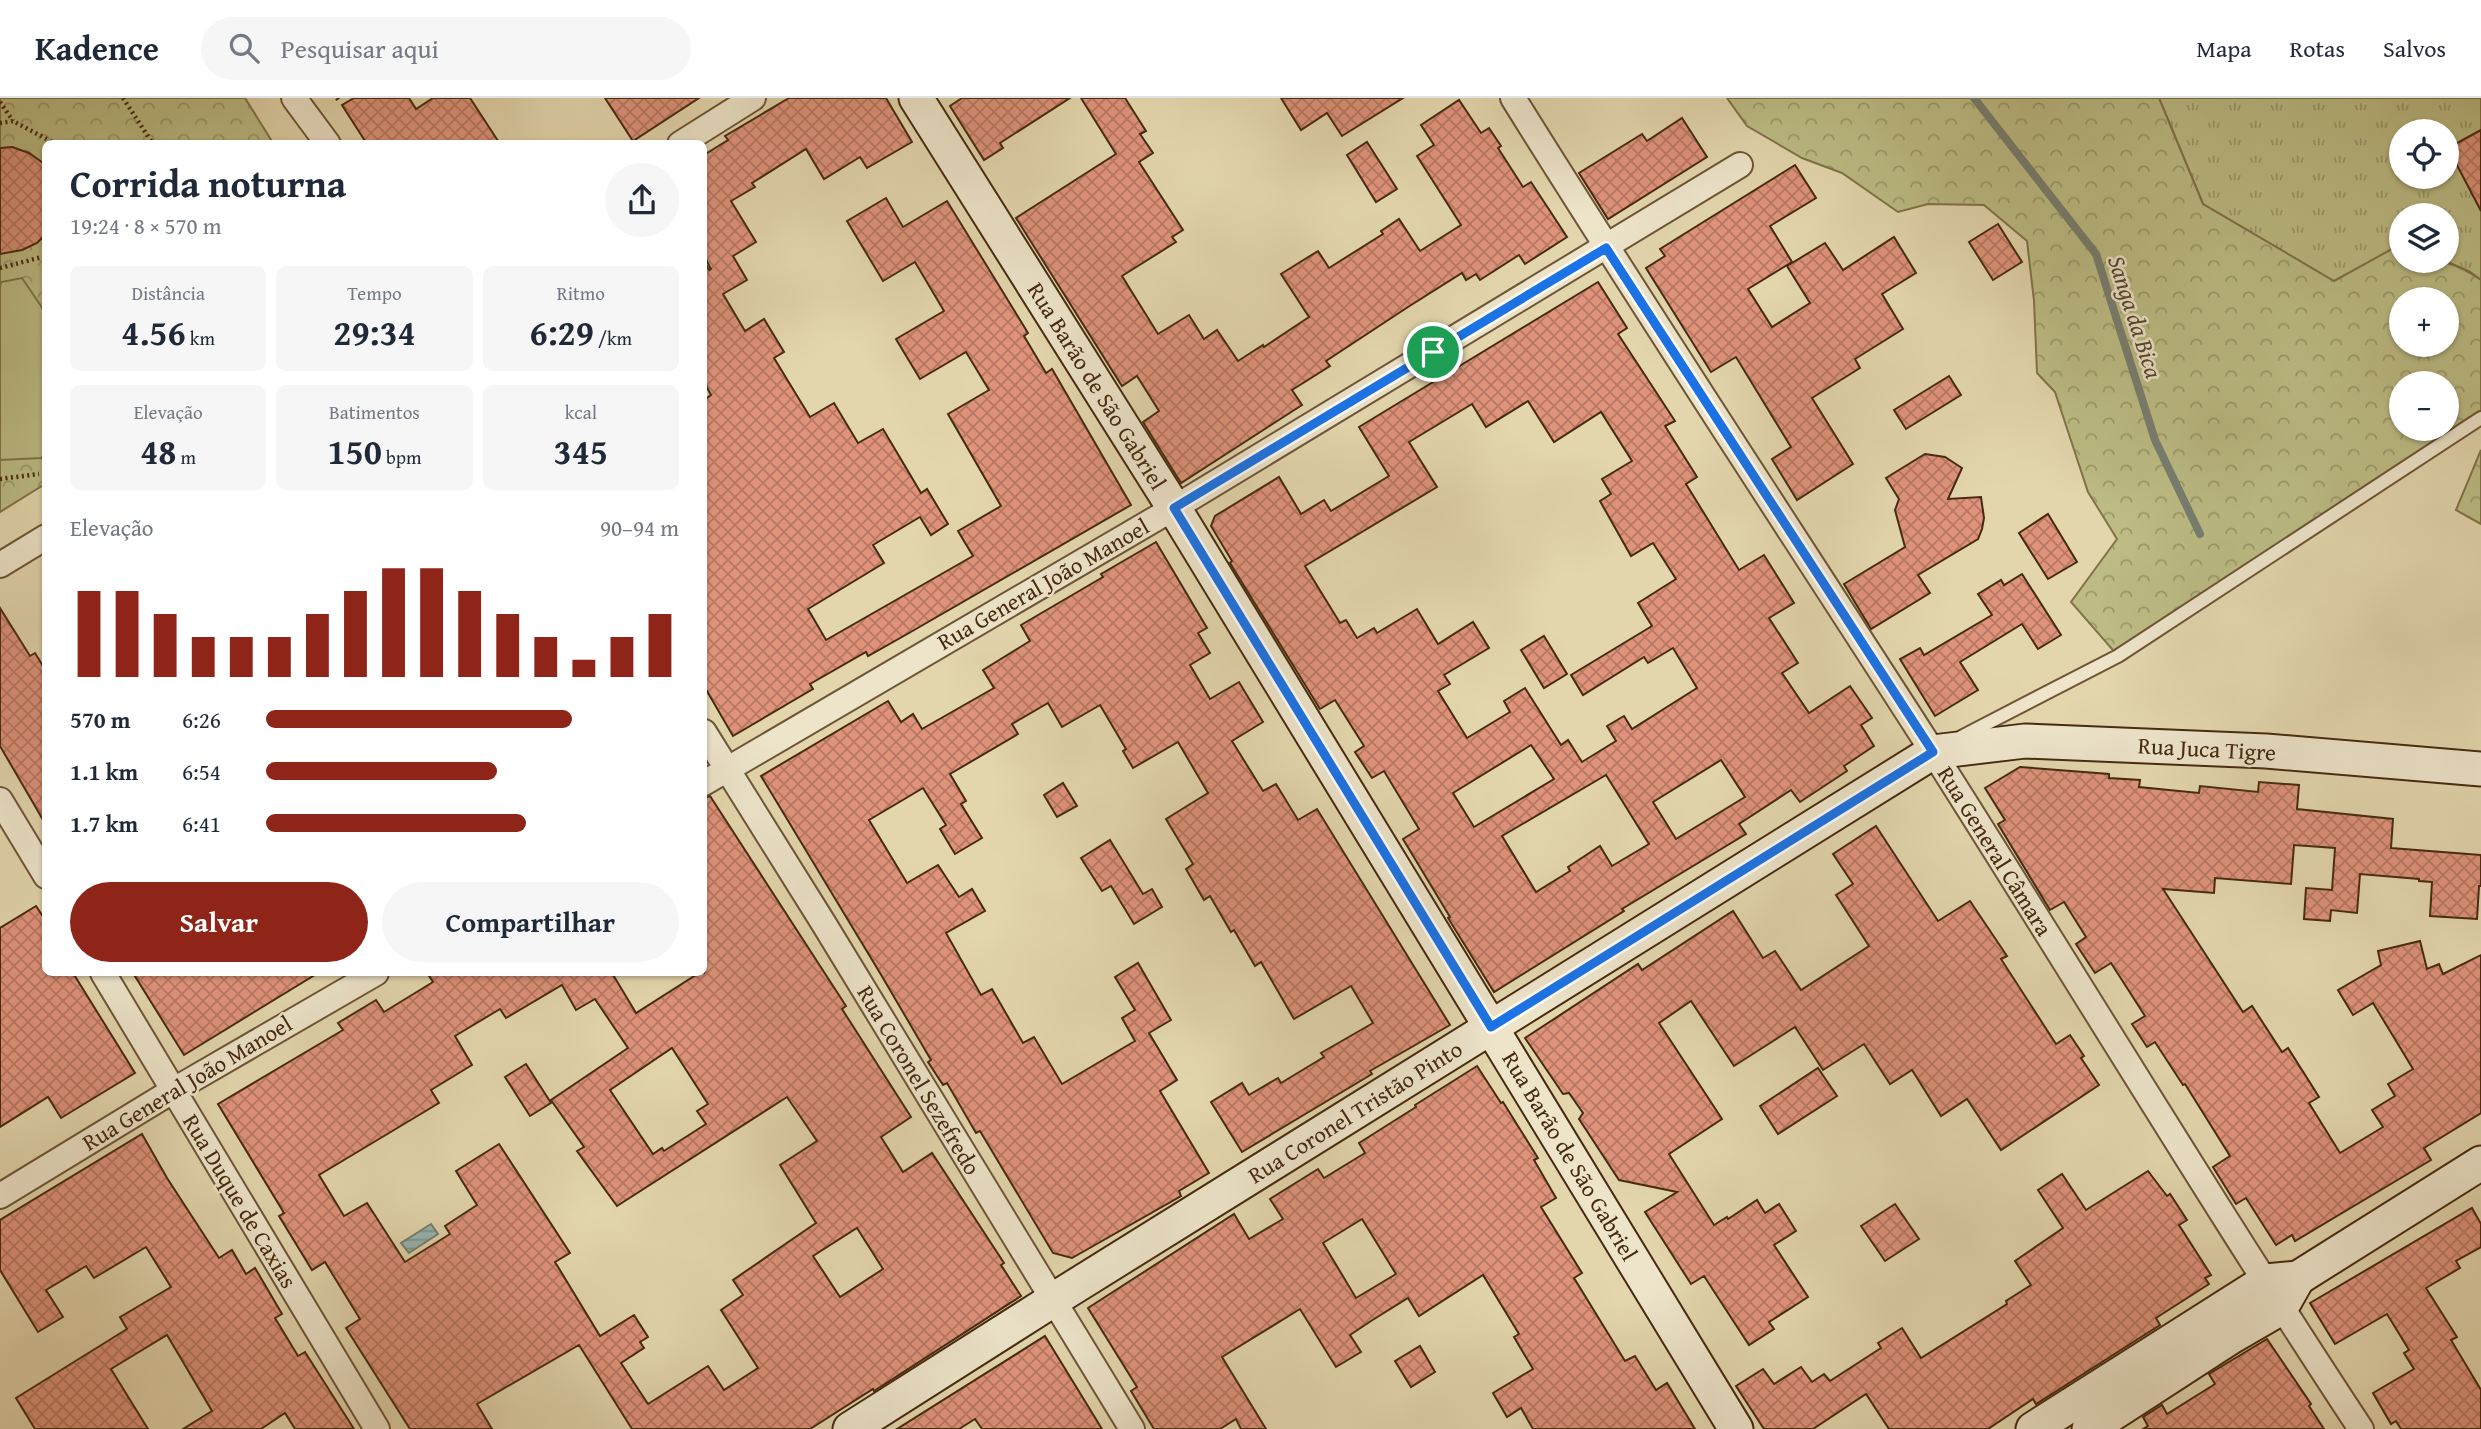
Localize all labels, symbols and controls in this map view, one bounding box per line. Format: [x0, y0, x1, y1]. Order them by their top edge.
search box [201, 17, 691, 80]
text: Kadence [35, 24, 159, 72]
icon: search [225, 29, 263, 67]
text: Pesquisar aqui [281, 29, 439, 68]
text: Mapa [2196, 31, 2252, 66]
text: Rotas [2290, 31, 2345, 66]
text: Salvos [2383, 31, 2446, 66]
map controls [2389, 119, 2459, 441]
button: locate [2389, 119, 2459, 189]
text: Corrida noturna [70, 155, 346, 211]
button: share [605, 163, 679, 237]
button: layers [2389, 203, 2459, 273]
text: 19:24 · 8 × 570 m [70, 209, 222, 242]
water label: Sanga da Bica [2099, 251, 2172, 383]
street label: Rua Barão de São Gabriel [1020, 276, 1175, 496]
text: Distância [131, 279, 205, 307]
text: Tempo [347, 279, 402, 307]
text: Ritmo [557, 279, 605, 307]
button: + [2389, 287, 2459, 357]
text: 4.56 [121, 307, 186, 358]
text: 29:34 [333, 307, 416, 358]
text: 6:29 [530, 307, 594, 358]
pin [1403, 322, 1463, 382]
text: km [186, 324, 215, 352]
text: /km [594, 324, 632, 352]
icon: arrive [1414, 333, 1452, 371]
button: − [2389, 371, 2459, 441]
text: Elevação [134, 398, 203, 426]
text: Batimentos [329, 398, 420, 426]
text: kcal [565, 398, 597, 426]
text: 48 [140, 426, 176, 477]
text: 150 [327, 426, 382, 477]
text: 345 [554, 426, 608, 477]
text: m [176, 443, 196, 471]
text: bpm [382, 443, 422, 471]
street label: Rua General João Manoel [931, 509, 1155, 658]
text: Elevação [70, 511, 154, 544]
text: 90–94 m [600, 511, 679, 544]
text: 570 m [70, 703, 131, 736]
text: 6:26 [182, 703, 221, 736]
street label: Rua Juca Tigre [2137, 728, 2277, 769]
text: 1.1 km [70, 755, 138, 788]
text: 6:54 [182, 755, 221, 788]
street label: Rua General Câmara [1930, 760, 2061, 942]
text: 1.7 km [70, 807, 138, 840]
text: 6:41 [182, 807, 221, 840]
button: Salvar [70, 882, 368, 962]
button: Compartilhar [382, 882, 679, 962]
street label: Rua Coronel Sezefredo [850, 979, 989, 1181]
street label: Rua General João Manoel [76, 1007, 298, 1158]
street label: Rua Coronel Tristão Pinto [1241, 1032, 1468, 1191]
street label: Rua Barão de São Gabriel [1495, 1045, 1646, 1267]
street label: Rua Duque de Caxias [175, 1107, 306, 1294]

